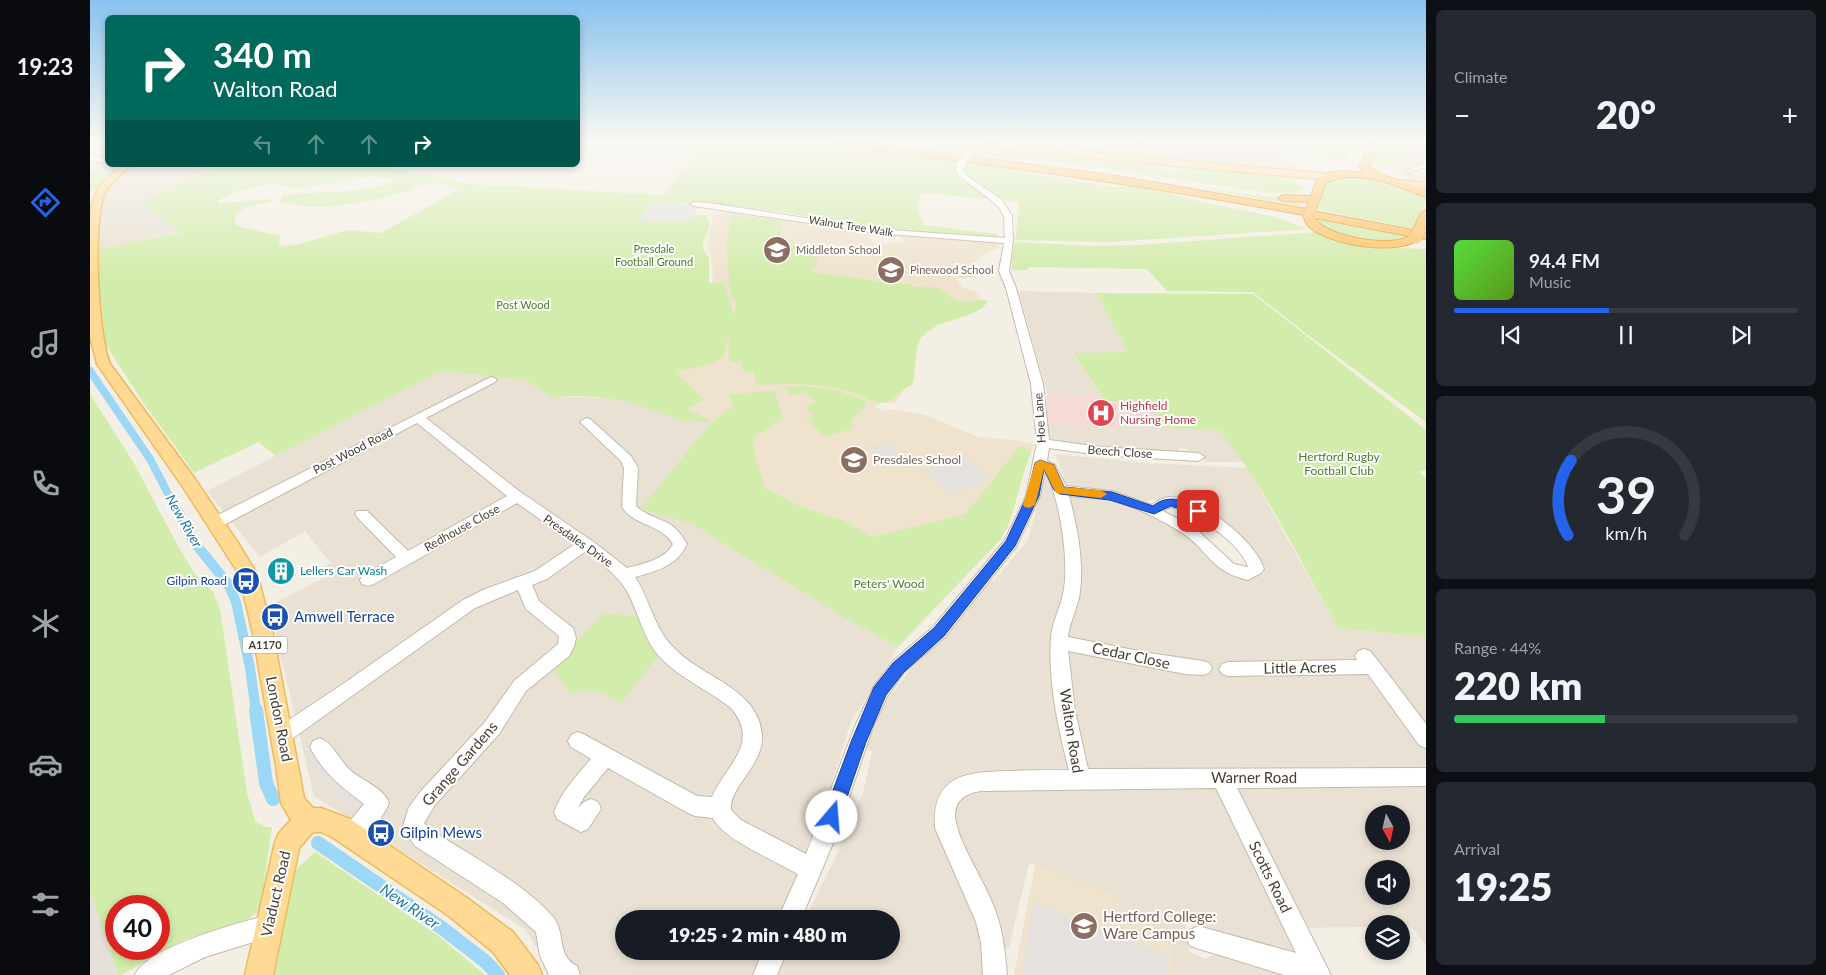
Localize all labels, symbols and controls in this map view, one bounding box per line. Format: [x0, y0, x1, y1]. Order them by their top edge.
text: 340 m [213, 33, 312, 75]
icon: right [130, 35, 195, 100]
text: 19:23 [17, 53, 73, 80]
text: Climate [1454, 67, 1507, 86]
text: Walton Road [213, 75, 338, 102]
text: 20° [1596, 91, 1656, 137]
text: − [1454, 98, 1470, 132]
text: + [1782, 98, 1798, 132]
icon: left [249, 130, 277, 158]
icon: ahead [302, 130, 330, 158]
icon: ahead [355, 130, 383, 158]
icon: right [408, 130, 436, 158]
icon: directions [28, 185, 63, 220]
street label: Walnut Tree Walk [808, 212, 895, 239]
school or university icon: Middleton School [762, 235, 792, 265]
park label: Presdale Football Ground [615, 242, 693, 268]
place label: Middleton School [796, 243, 881, 256]
text: 94.4 FM [1529, 249, 1600, 272]
school or university icon: Pinewood School [876, 255, 906, 285]
place label: Pinewood School [910, 263, 994, 276]
text: Music [1529, 272, 1571, 291]
park label: Post Wood [496, 298, 550, 311]
icon: previous [1497, 321, 1525, 349]
icon: pause [1612, 321, 1640, 349]
icon: next [1727, 321, 1755, 349]
icon: music [28, 326, 63, 361]
street label: Hoe Lane [1030, 392, 1049, 444]
hospital icon: Highfield Nursing Home [1086, 398, 1116, 428]
place label: Highfield Nursing Home [1120, 398, 1196, 427]
street label: Post Wood Road [310, 424, 395, 477]
street label: Beech Close [1087, 442, 1153, 461]
school or university icon: Presdales School [839, 445, 869, 475]
park label: Hertford Rugby Football Club [1298, 449, 1381, 478]
place label: Presdales School [873, 452, 961, 467]
text: 39 [1596, 463, 1656, 525]
icon: phone [28, 466, 63, 501]
pin [1177, 490, 1219, 532]
water label: New River [162, 491, 207, 551]
icon: arrive [1184, 497, 1212, 525]
street label: Redhouse Close [421, 501, 502, 555]
street label: Presdales Drive [541, 511, 616, 570]
text: km/h [1605, 522, 1647, 544]
building icon: Lellers Car Wash [266, 556, 296, 586]
place label: Lellers Car Wash [300, 563, 387, 578]
bus stop icon: Gilpin Road [231, 566, 261, 596]
place label: Gilpin Road [167, 573, 227, 588]
park label: Peters' Wood [854, 576, 924, 591]
bus stop icon: Amwell Terrace [260, 602, 290, 632]
icon: climate [28, 606, 63, 641]
place label: Amwell Terrace [294, 607, 395, 625]
road number: A1170 [242, 636, 288, 654]
street label: Cedar Close [1091, 638, 1172, 672]
text: Range · 44% [1454, 638, 1541, 657]
street label: Little Acres [1263, 657, 1337, 677]
text: 220 km [1454, 662, 1582, 708]
street label: London Road [263, 675, 297, 763]
street label: Walton Road [1056, 687, 1088, 774]
street label: Grange Gardens [418, 717, 501, 809]
icon: car [28, 747, 63, 782]
street label: Warner Road [1211, 768, 1297, 786]
position arrow [805, 790, 857, 842]
north arrow [1365, 805, 1410, 850]
map controls [1365, 805, 1410, 960]
bus stop icon: Gilpin Mews [366, 818, 396, 848]
place label: Gilpin Mews [400, 823, 482, 841]
street label: Scotts Road [1246, 838, 1296, 915]
text: Arrival [1454, 839, 1500, 858]
street label: Viaduct Road [256, 849, 294, 938]
button: sound [1365, 860, 1410, 905]
text: 19:25 [1454, 863, 1552, 909]
water label: New River [377, 879, 444, 933]
icon: filters [28, 887, 63, 922]
speed limit sign: 40 [105, 895, 170, 960]
place label: Hertford College: Ware Campus [1103, 907, 1216, 942]
school or university icon: Hertford College: Ware Campus [1069, 911, 1099, 941]
button: layers [1365, 915, 1410, 960]
text: 19:25 · 2 min · 480 m [668, 923, 847, 946]

